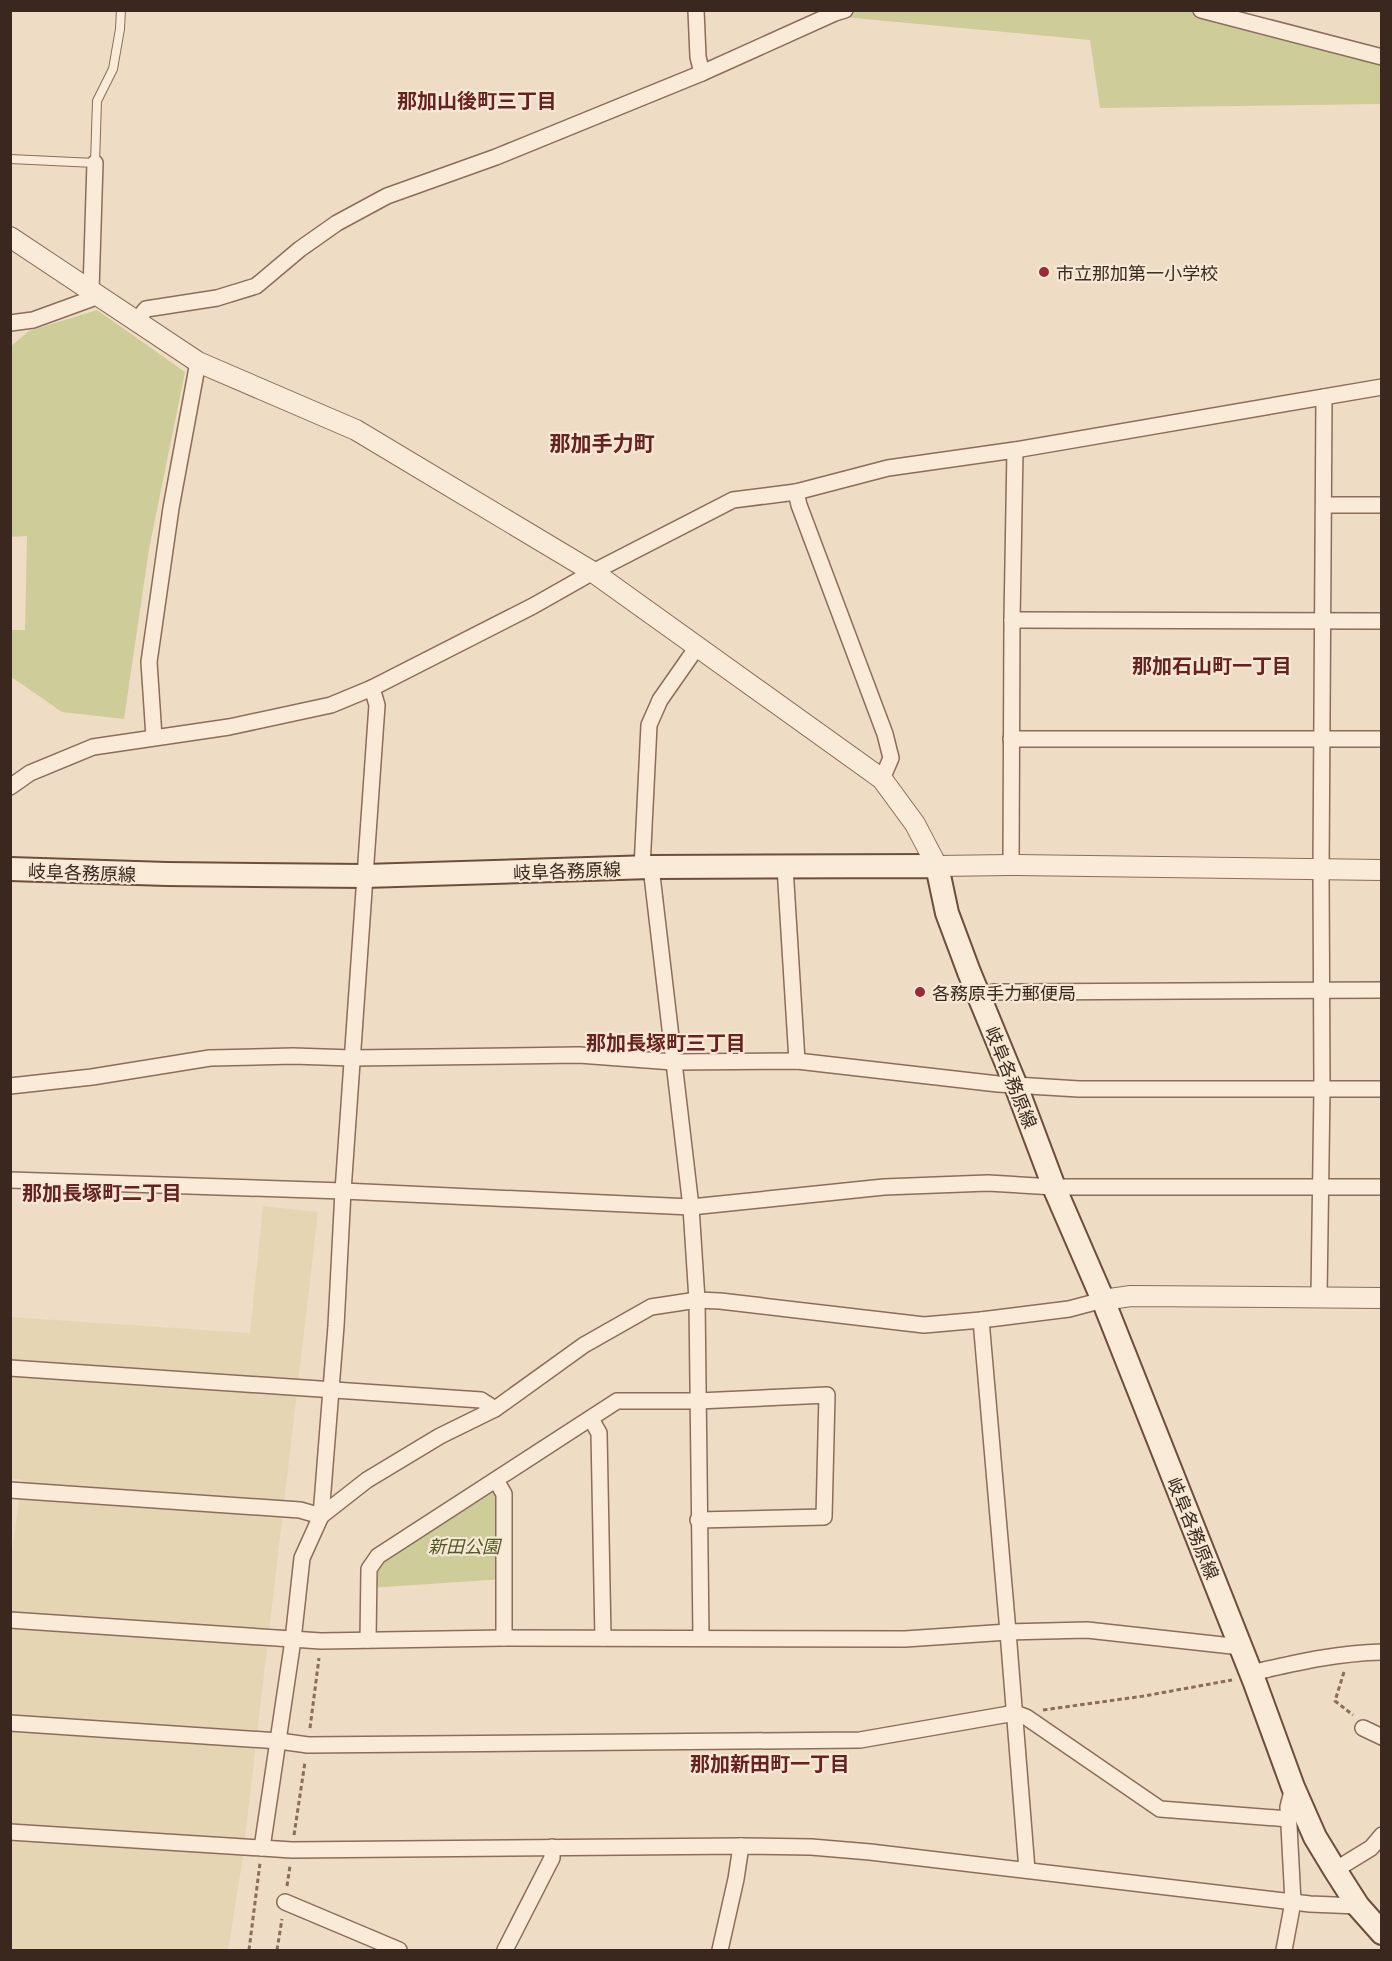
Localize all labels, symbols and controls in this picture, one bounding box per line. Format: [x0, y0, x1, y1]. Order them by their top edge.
district label: 那加山後町三丁目 [397, 84, 557, 114]
place label: 市立那加第一小学校 [1056, 259, 1218, 286]
marker: 市立那加第一小学校 [1037, 265, 1051, 279]
district label: 那加手力町 [550, 426, 655, 457]
district label: 那加石山町一丁目 [1132, 649, 1292, 679]
street label: 岐阜各務原線 [513, 855, 621, 885]
street label: 岐阜各務原線 [28, 857, 136, 887]
place label: 各務原手力郵便局 [932, 979, 1076, 1006]
marker: 各務原手力郵便局 [913, 985, 927, 999]
street label: 岐阜各務原線 [979, 1022, 1045, 1132]
district label: 那加長塚町三丁目 [586, 1026, 746, 1056]
district label: 那加長塚町二丁目 [22, 1176, 182, 1206]
street label: 岐阜各務原線 [1161, 1473, 1227, 1583]
park label: 新田公園 [428, 1532, 503, 1559]
district label: 那加新田町一丁目 [690, 1747, 850, 1777]

